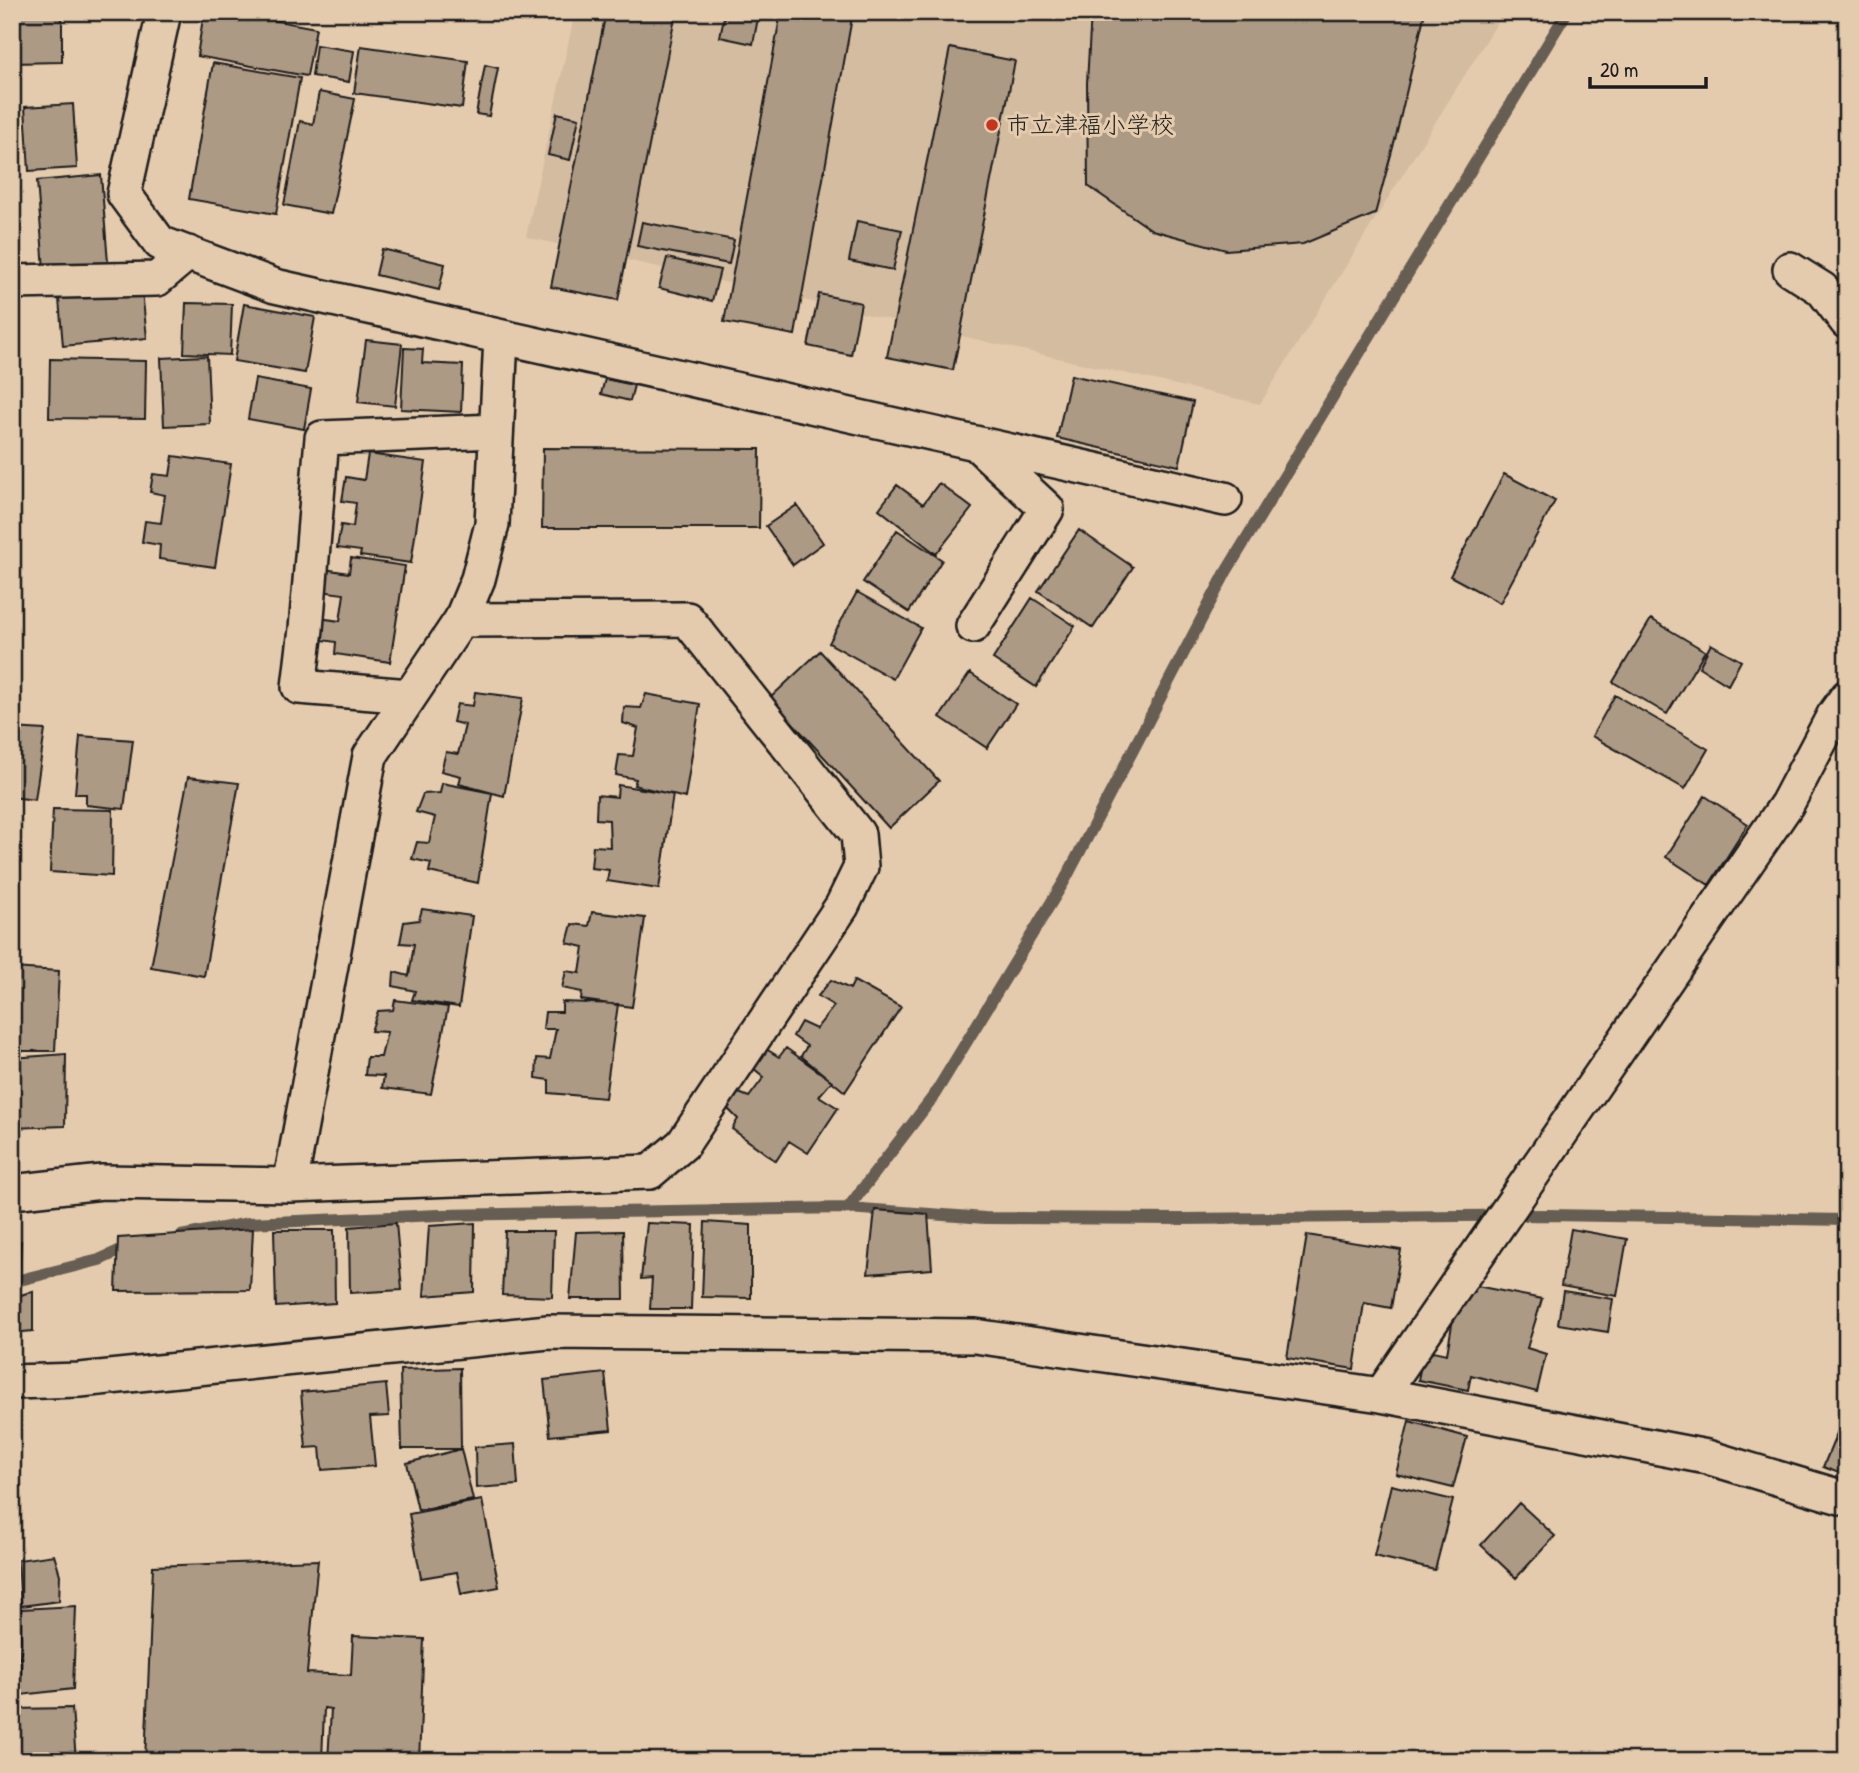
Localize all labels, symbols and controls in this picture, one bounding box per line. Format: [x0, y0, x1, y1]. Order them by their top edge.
scale bar [1590, 46, 1705, 90]
text: 20 m [1600, 55, 1638, 84]
place label: 市立津福小学校 [1006, 108, 1174, 140]
marker: 市立津福小学校 [984, 117, 1000, 133]

